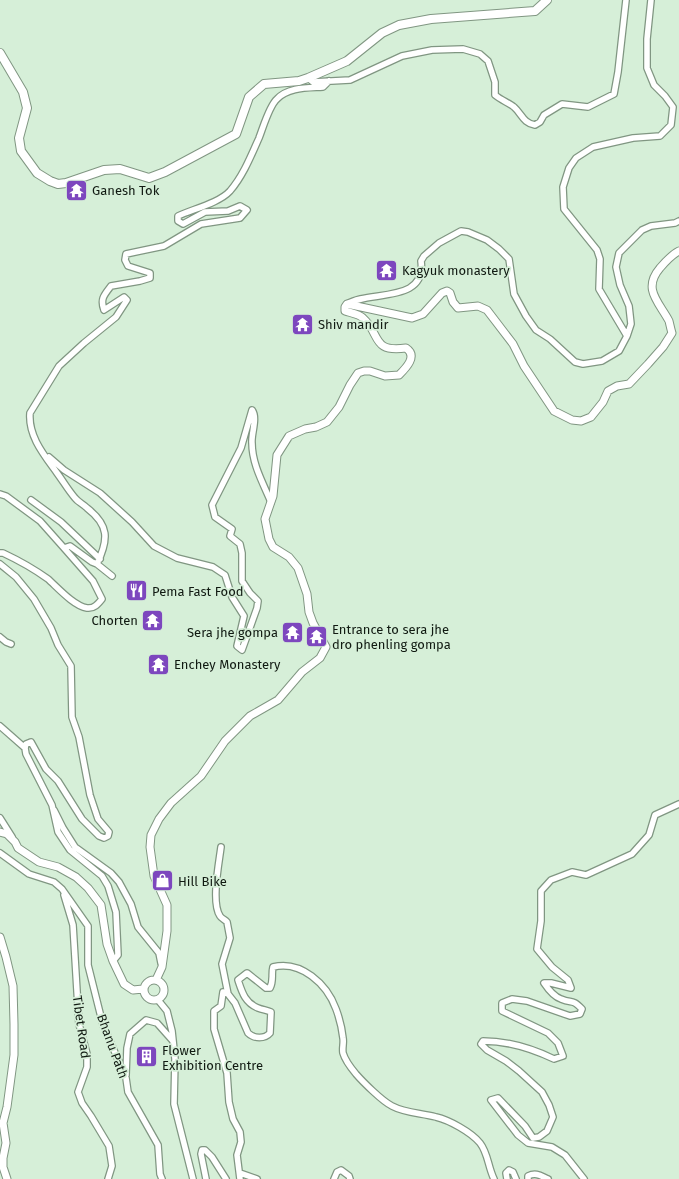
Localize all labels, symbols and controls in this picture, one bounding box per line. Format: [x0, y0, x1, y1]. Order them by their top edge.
temple icon: Ganesh Tok [63, 177, 89, 203]
place label: Ganesh Tok [92, 183, 160, 198]
temple icon: Kagyuk monastery [374, 257, 400, 283]
place label: Kagyuk monastery [402, 263, 510, 278]
temple icon: Shiv mandir [290, 311, 316, 337]
place label: Shiv mandir [318, 317, 389, 332]
restaurant icon: Pema Fast Food [123, 578, 149, 604]
place label: Pema Fast Food [152, 584, 244, 599]
temple icon: Chorten [140, 607, 166, 633]
place label: Chorten [91, 613, 138, 628]
temple icon: Sera jhe gompa [280, 619, 306, 645]
place label: Entrance to sera jhe dro phenling gompa [332, 622, 451, 652]
temple icon: Entrance to sera jhe dro phenling gompa [304, 623, 330, 649]
place label: Sera jhe gompa [187, 625, 278, 640]
temple icon: Enchey Monastery [146, 651, 172, 677]
place label: Enchey Monastery [174, 657, 281, 672]
shop icon: Hill Bike [149, 868, 175, 894]
place label: Hill Bike [178, 874, 227, 889]
street label: Tibet Road [70, 995, 93, 1059]
street label: Bhanu Path [94, 1012, 131, 1080]
place label: Flower Exhibition Centre [162, 1043, 263, 1073]
building icon: Flower Exhibition Centre [133, 1044, 159, 1070]

